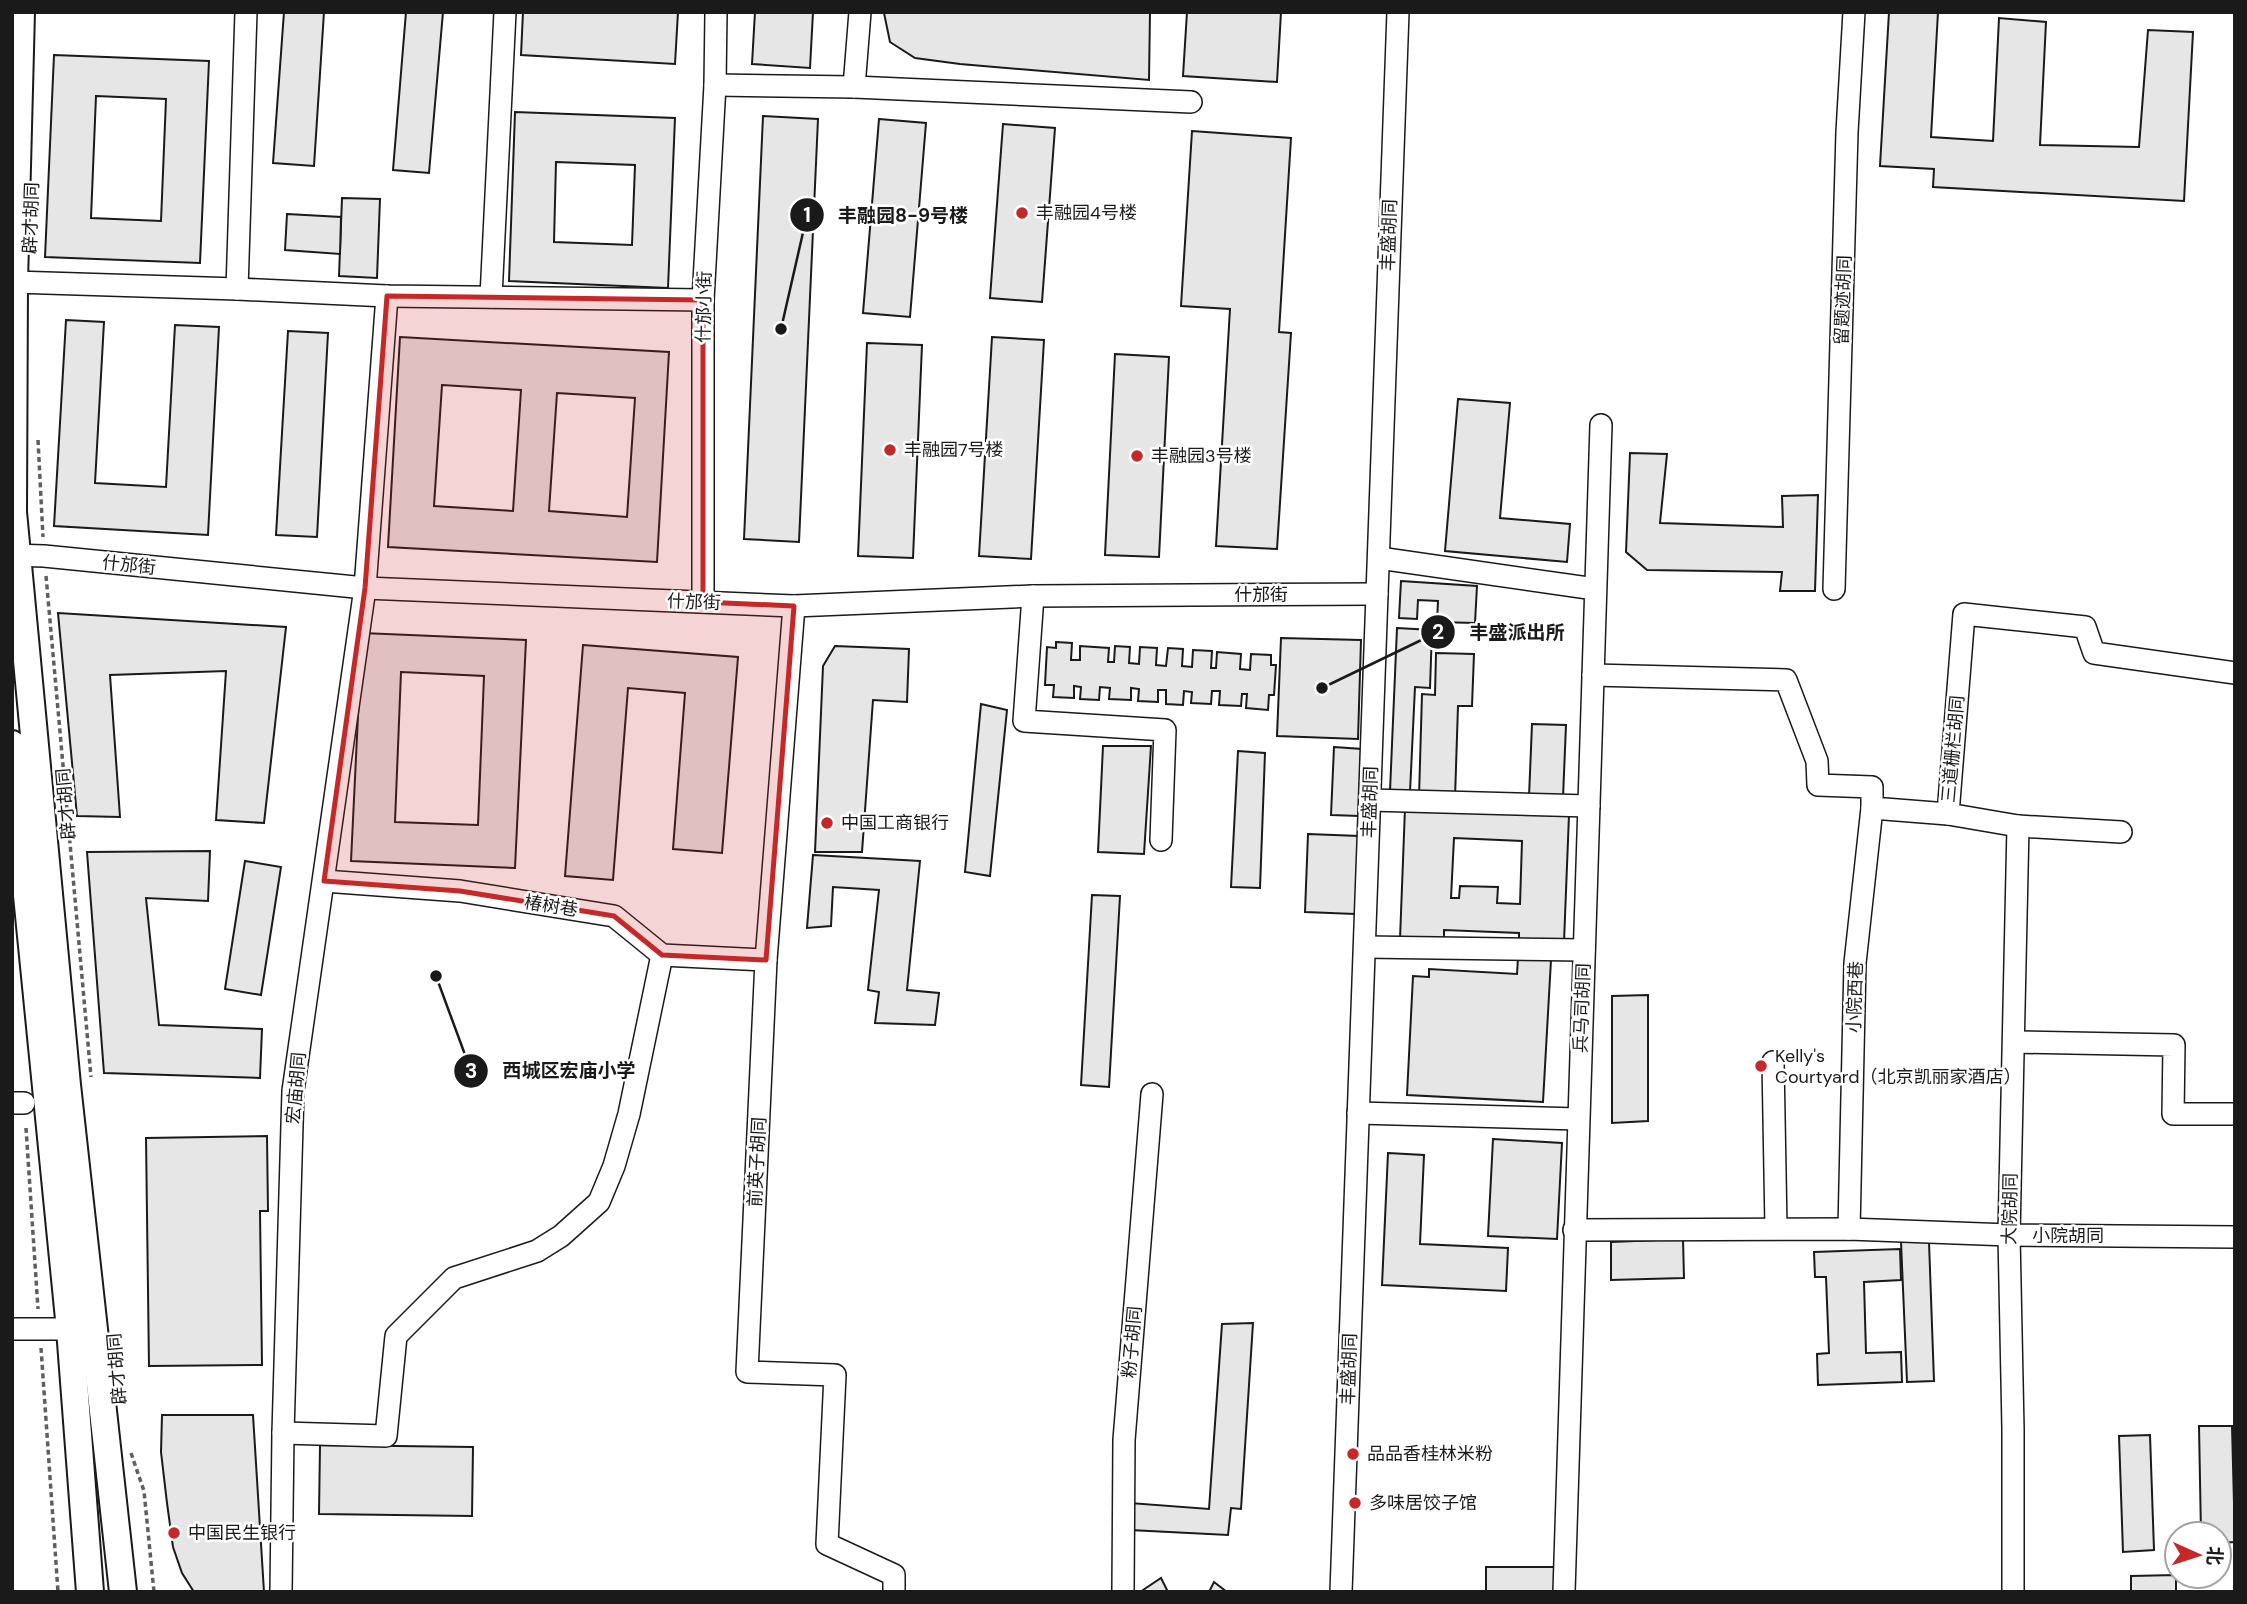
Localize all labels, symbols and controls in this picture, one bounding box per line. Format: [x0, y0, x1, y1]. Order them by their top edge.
street label: 辟才胡同 [18, 182, 44, 254]
callout: 丰融园8-9号楼 [789, 195, 982, 235]
street label: 丰盛胡同 [1376, 199, 1402, 271]
text: 1 [803, 201, 811, 229]
place label: 丰融园4号楼 [1036, 201, 1137, 225]
text: 丰融园8-9号楼 [838, 203, 968, 228]
marker: 丰融园4号楼 [1014, 205, 1030, 221]
street label: 留题迹胡同 [1829, 255, 1857, 345]
street label: 什邡小街 [691, 271, 717, 343]
place label: 丰融园7号楼 [904, 438, 1004, 462]
marker: 丰融园7号楼 [882, 442, 898, 458]
place label: 丰融园3号楼 [1151, 444, 1252, 468]
marker: 丰融园3号楼 [1129, 448, 1145, 464]
street label: 什邡街 [101, 550, 157, 580]
street label: 什邡街 [1234, 583, 1288, 607]
street label: 什邡街 [667, 589, 721, 615]
callout: 丰盛派出所 [1420, 612, 1578, 652]
text: 2 [1432, 618, 1444, 646]
text: 丰盛派出所 [1469, 620, 1565, 645]
street label: 三道栅栏胡同 [1936, 694, 1970, 804]
street label: 丰盛胡同 [1357, 766, 1383, 838]
street label: 辟才胡同 [51, 767, 81, 841]
place label: 中国工商银行 [841, 811, 949, 835]
marker: 中国工商银行 [819, 815, 835, 831]
street label: 椿树巷 [522, 890, 580, 922]
street label: 小院西巷 [1842, 961, 1868, 1033]
street label: 兵马司胡同 [1568, 963, 1596, 1053]
place label: Kelly's Courtyard（北京凯丽家酒店） [1775, 1044, 2021, 1089]
street label: 宏庙胡同 [281, 1051, 311, 1125]
callout: 西城区宏庙小学 [453, 1051, 649, 1091]
text: 3 [465, 1057, 477, 1085]
text: 西城区宏庙小学 [502, 1058, 636, 1083]
marker: Kelly's Courtyard（北京凯丽家酒店） [1753, 1058, 1769, 1074]
street label: 前英子胡同 [743, 1116, 771, 1208]
street label: 大院胡同 [1997, 1173, 2023, 1245]
street label: 小院胡同 [2032, 1224, 2104, 1248]
street label: 粉子胡同 [1117, 1305, 1147, 1379]
street label: 辟才胡同 [102, 1332, 132, 1406]
street label: 丰盛胡同 [1336, 1333, 1362, 1405]
place label: 品品香桂林米粉 [1367, 1442, 1493, 1466]
marker: 品品香桂林米粉 [1345, 1446, 1361, 1462]
place label: 多味居饺子馆 [1369, 1491, 1477, 1515]
marker: 多味居饺子馆 [1347, 1495, 1363, 1511]
north arrow [2163, 1520, 2233, 1590]
place label: 中国民生银行 [188, 1521, 296, 1545]
marker: 中国民生银行 [166, 1525, 182, 1541]
text: 北 [2201, 1546, 2227, 1566]

